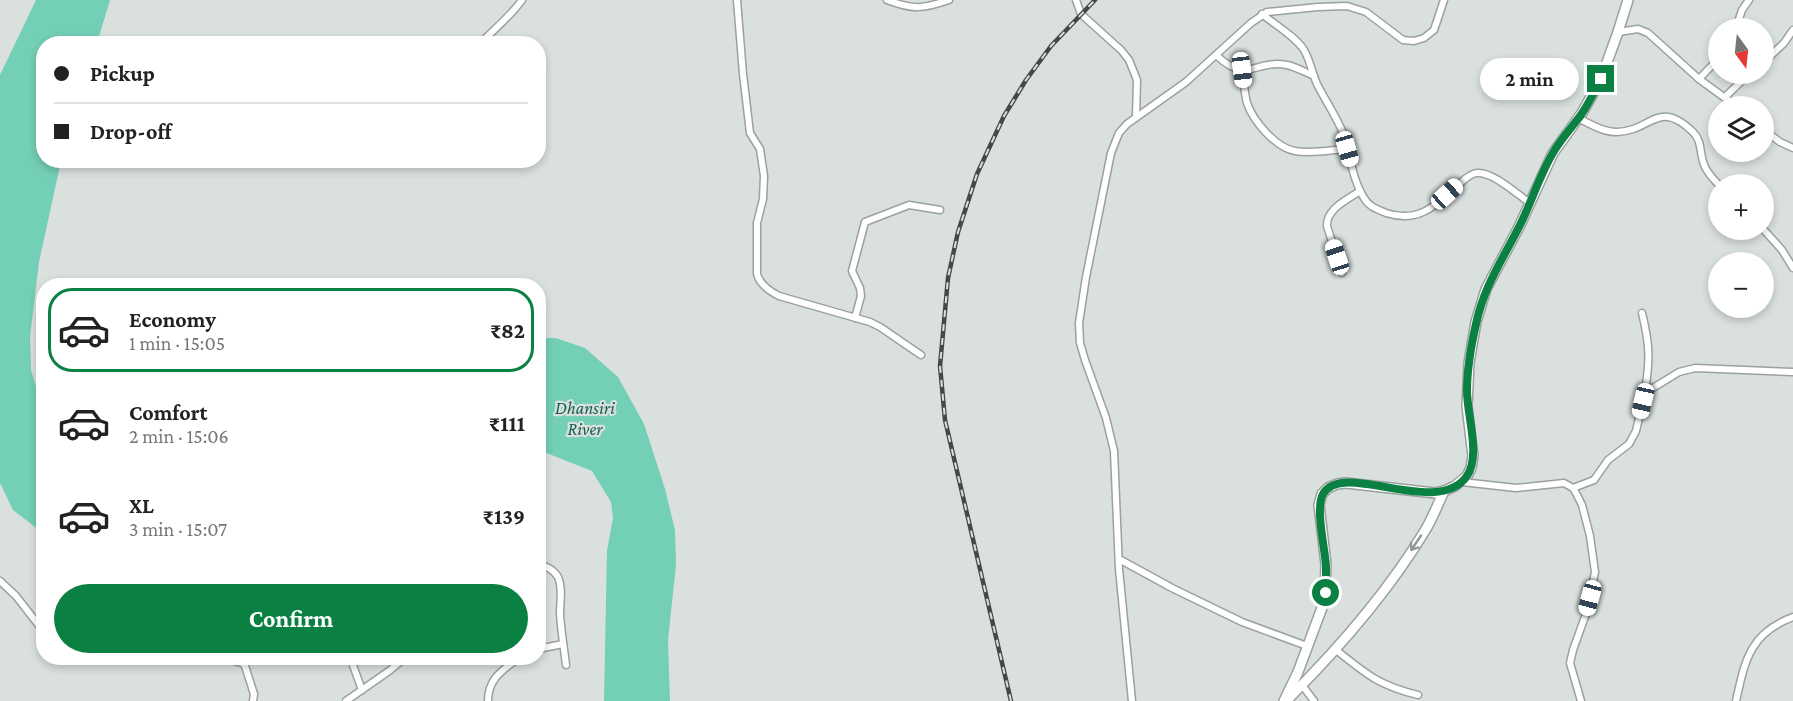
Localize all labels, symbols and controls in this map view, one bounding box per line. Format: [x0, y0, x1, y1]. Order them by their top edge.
north arrow [1708, 18, 1774, 84]
map controls [1708, 18, 1774, 318]
car [1231, 51, 1253, 89]
callout: 2 min [1481, 58, 1580, 100]
text: Pickup [90, 61, 155, 86]
route end [1587, 65, 1614, 92]
text: 2 min [1505, 68, 1554, 90]
button: layers [1708, 96, 1774, 162]
text: Drop-off [90, 119, 172, 144]
car [1333, 129, 1361, 169]
button: + [1708, 174, 1774, 240]
car [1428, 175, 1466, 213]
car [1323, 237, 1351, 277]
button: − [1708, 252, 1774, 318]
icon: car [57, 303, 111, 357]
text: Economy [129, 307, 216, 332]
text: ₹82 [490, 318, 525, 343]
text: 1 min · 15:05 [129, 332, 225, 354]
car [1630, 381, 1656, 421]
icon: car [57, 396, 111, 450]
water label: Dhansiri River [555, 398, 615, 439]
text: Comfort [129, 400, 207, 425]
text: ₹111 [489, 411, 525, 436]
text: 2 min · 15:06 [129, 425, 229, 447]
icon: car [57, 489, 111, 543]
text: XL [129, 493, 154, 518]
text: ₹139 [482, 504, 525, 529]
text: 3 min · 15:07 [129, 518, 227, 540]
one-way arrow [1410, 534, 1422, 551]
car [1577, 578, 1603, 618]
route start [1312, 579, 1339, 606]
button: Confirm [54, 584, 528, 653]

